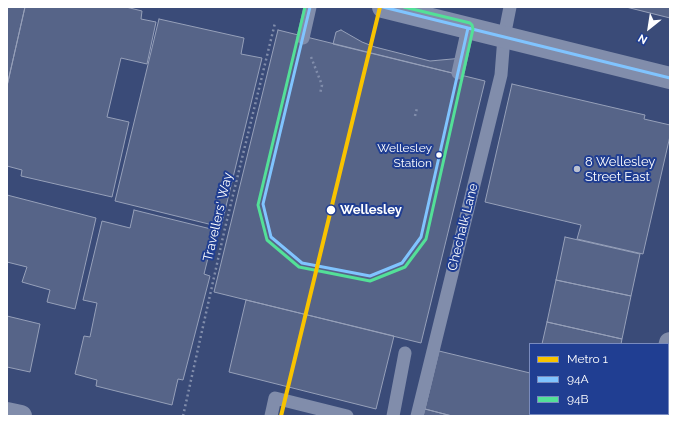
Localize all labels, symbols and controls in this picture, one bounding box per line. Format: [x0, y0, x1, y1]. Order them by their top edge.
north arrow [629, 8, 669, 48]
text: N [636, 31, 650, 47]
place label: Wellesley Station [377, 141, 432, 169]
marker: Wellesley Station [434, 150, 444, 160]
place label: 8 Wellesley Street East [585, 154, 655, 185]
marker: 8 Wellesley Street East [572, 164, 582, 174]
street label: Travellers' Way [200, 171, 236, 263]
street label: Chechalk Lane [445, 182, 481, 272]
place label: Wellesley [340, 202, 402, 218]
marker: Wellesley [325, 204, 337, 216]
legend [529, 343, 669, 415]
text: Metro 1 [567, 352, 608, 366]
text: 94A [567, 372, 589, 386]
text: 94B [567, 392, 589, 406]

